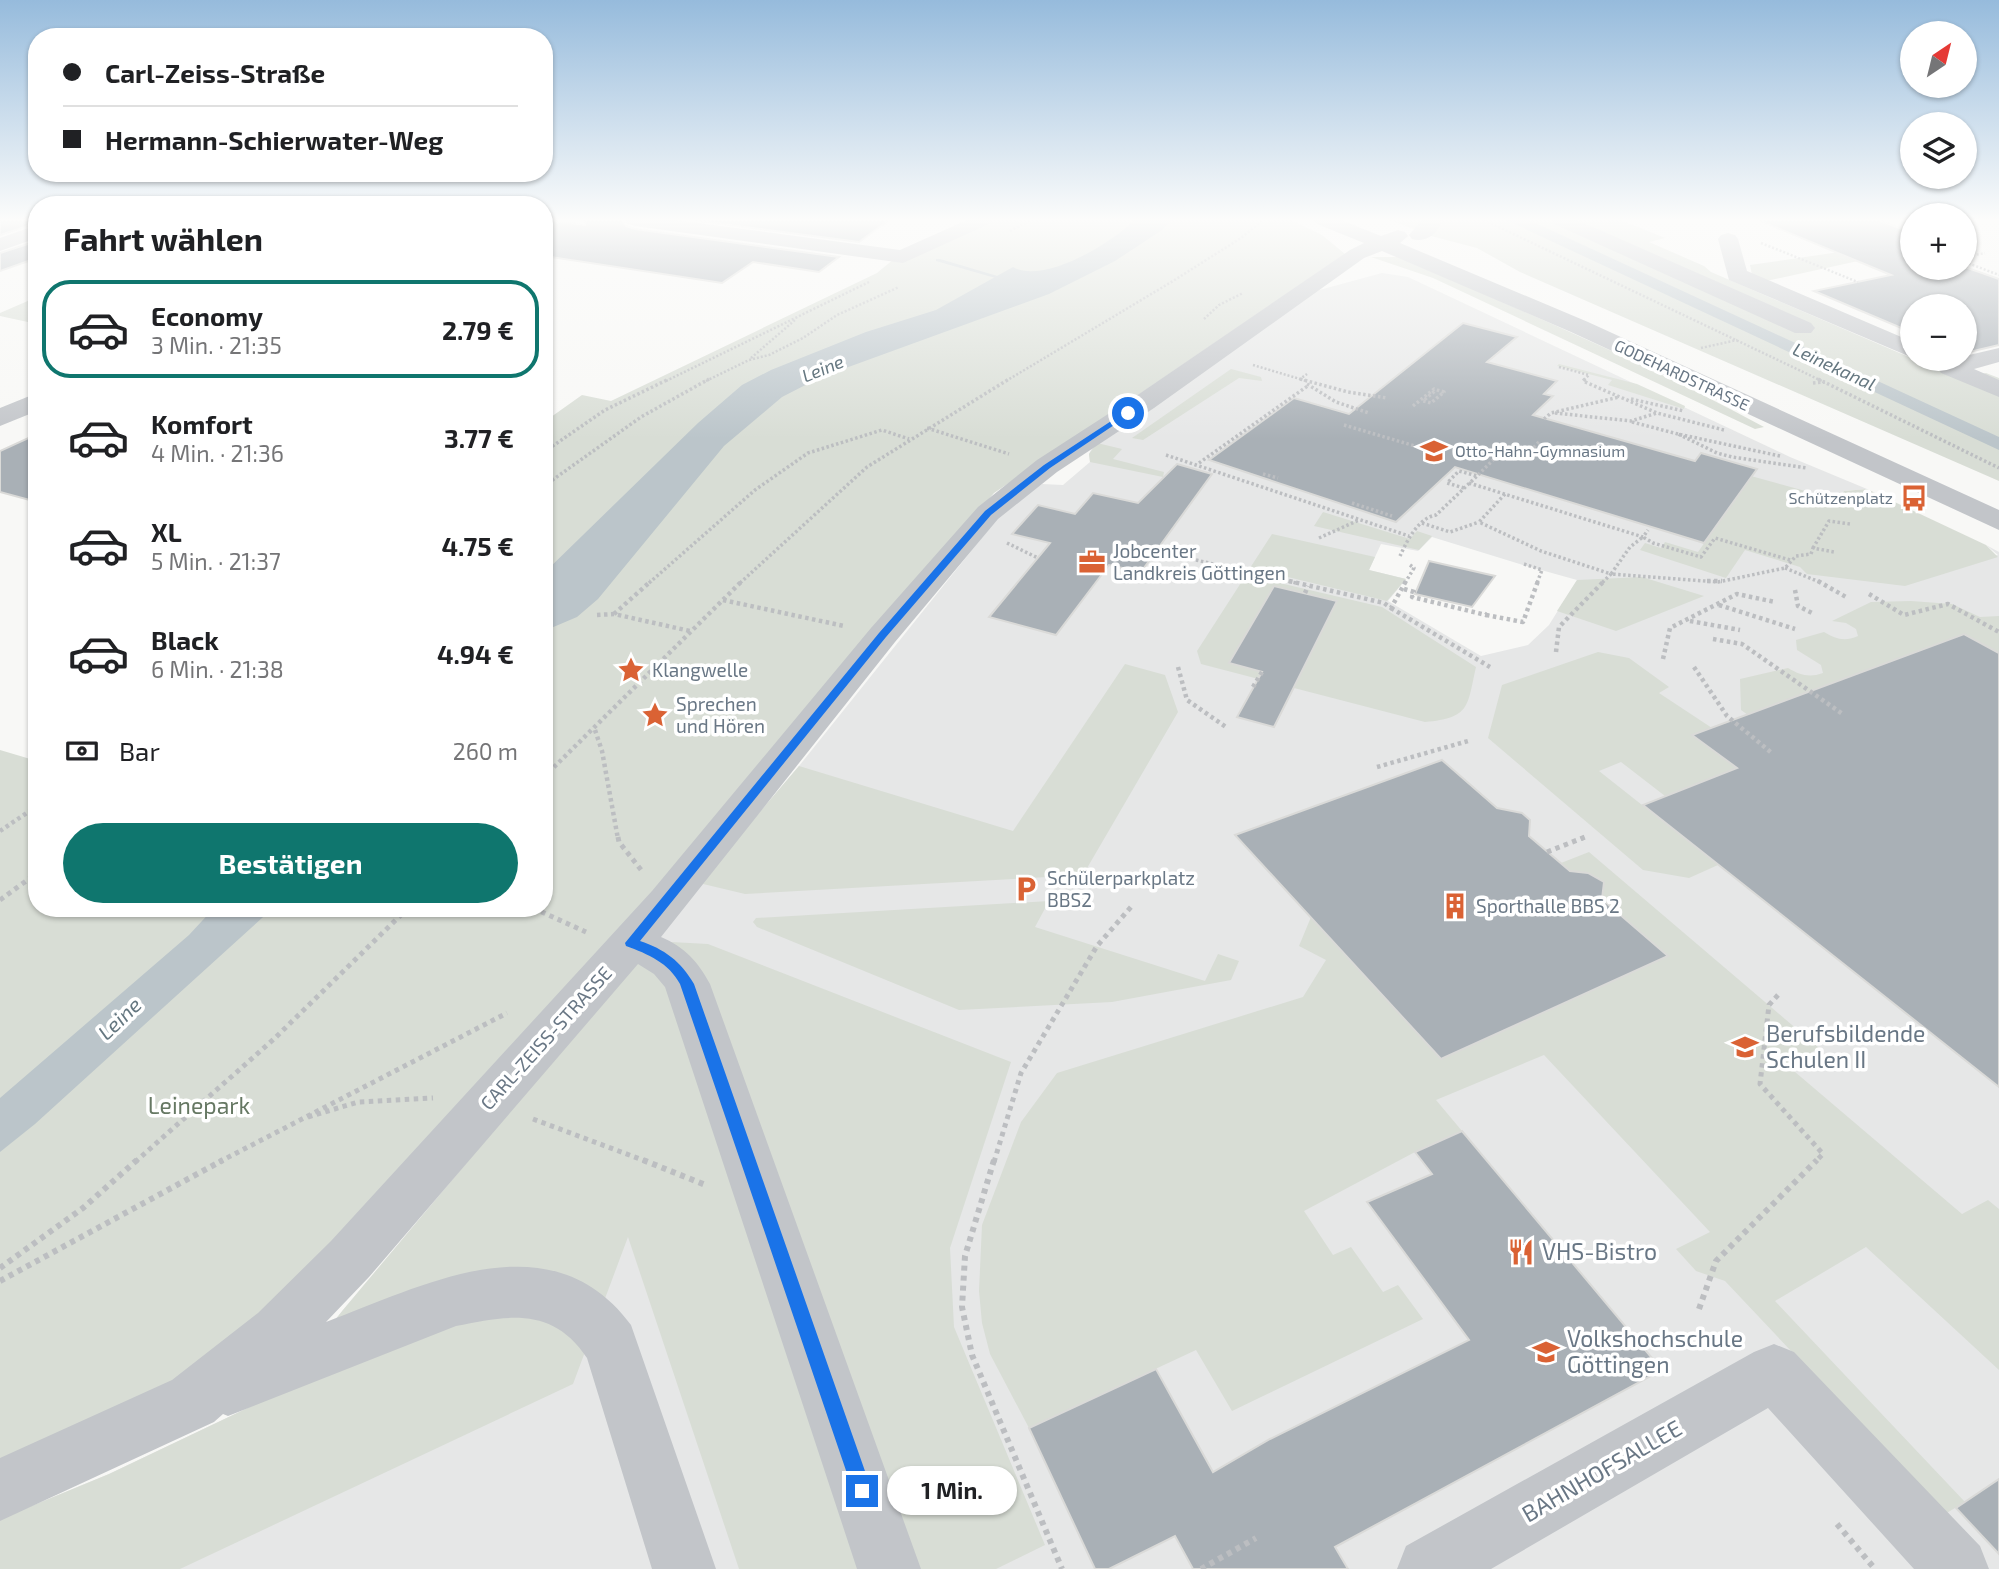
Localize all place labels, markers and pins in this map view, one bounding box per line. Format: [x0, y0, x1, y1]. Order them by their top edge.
school or university icon: Otto-Hahn-Gymnasium [1419, 436, 1449, 466]
place label: Otto-Hahn-Gymnasium [1455, 441, 1625, 460]
bus stop icon: Schützenplatz [1899, 483, 1929, 513]
place label: Schützenplatz [1789, 488, 1893, 507]
place label: Jobcenter Landkreis Göttingen [1113, 539, 1286, 584]
office icon: Jobcenter Landkreis Göttingen [1077, 547, 1107, 577]
place icon: Klangwelle [616, 655, 646, 685]
place label: Klangwelle [652, 658, 748, 681]
place label: Sprechen und Hören [676, 692, 765, 737]
place icon: Sprechen und Hören [640, 700, 670, 730]
place label: Schülerparkplatz BBS2 [1047, 866, 1195, 911]
parking icon: Schülerparkplatz BBS2 [1011, 874, 1041, 904]
building icon: Sporthalle BBS 2 [1440, 891, 1470, 921]
place label: Sporthalle BBS 2 [1476, 894, 1620, 917]
place label: Berufsbildende Schulen II [1766, 1019, 1925, 1073]
school or university icon: Berufsbildende Schulen II [1730, 1032, 1760, 1062]
restaurant icon: VHS-Bistro [1506, 1237, 1536, 1267]
place label: VHS-Bistro [1542, 1237, 1657, 1265]
place label: Volkshochschule Göttingen [1567, 1324, 1743, 1378]
school or university icon: Volkshochschule Göttingen [1531, 1337, 1561, 1367]

